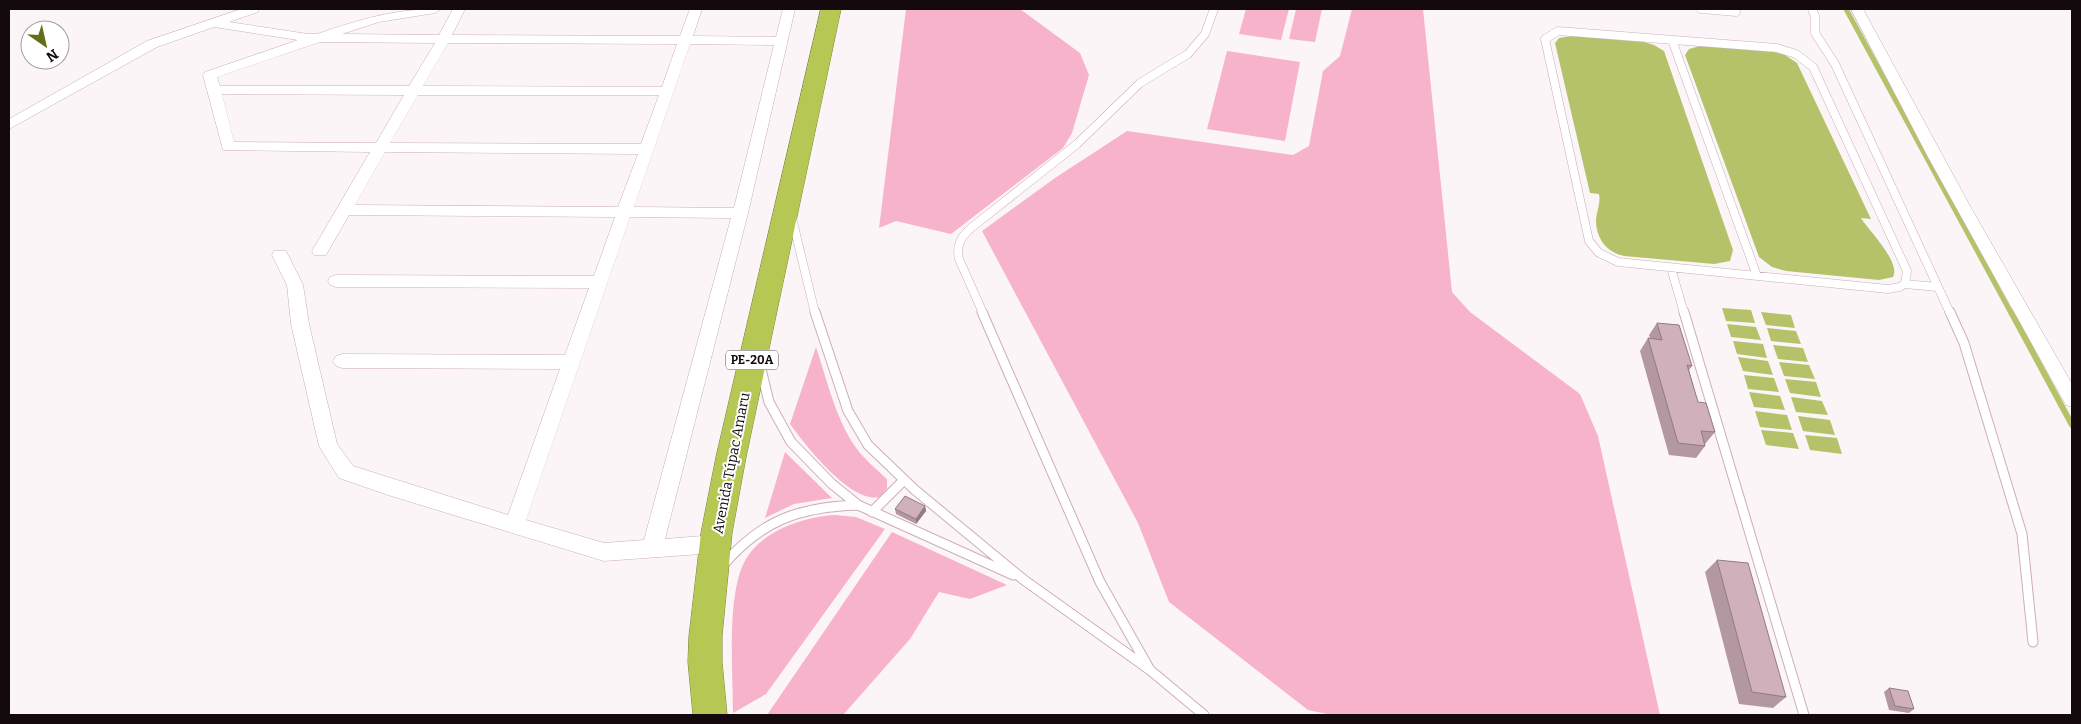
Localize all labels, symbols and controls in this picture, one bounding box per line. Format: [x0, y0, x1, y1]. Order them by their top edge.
north arrow [20, 20, 70, 70]
text: N [43, 45, 61, 66]
road number: PE-20A [726, 350, 778, 370]
street label: Avenida Túpac Amaru [709, 391, 754, 535]

